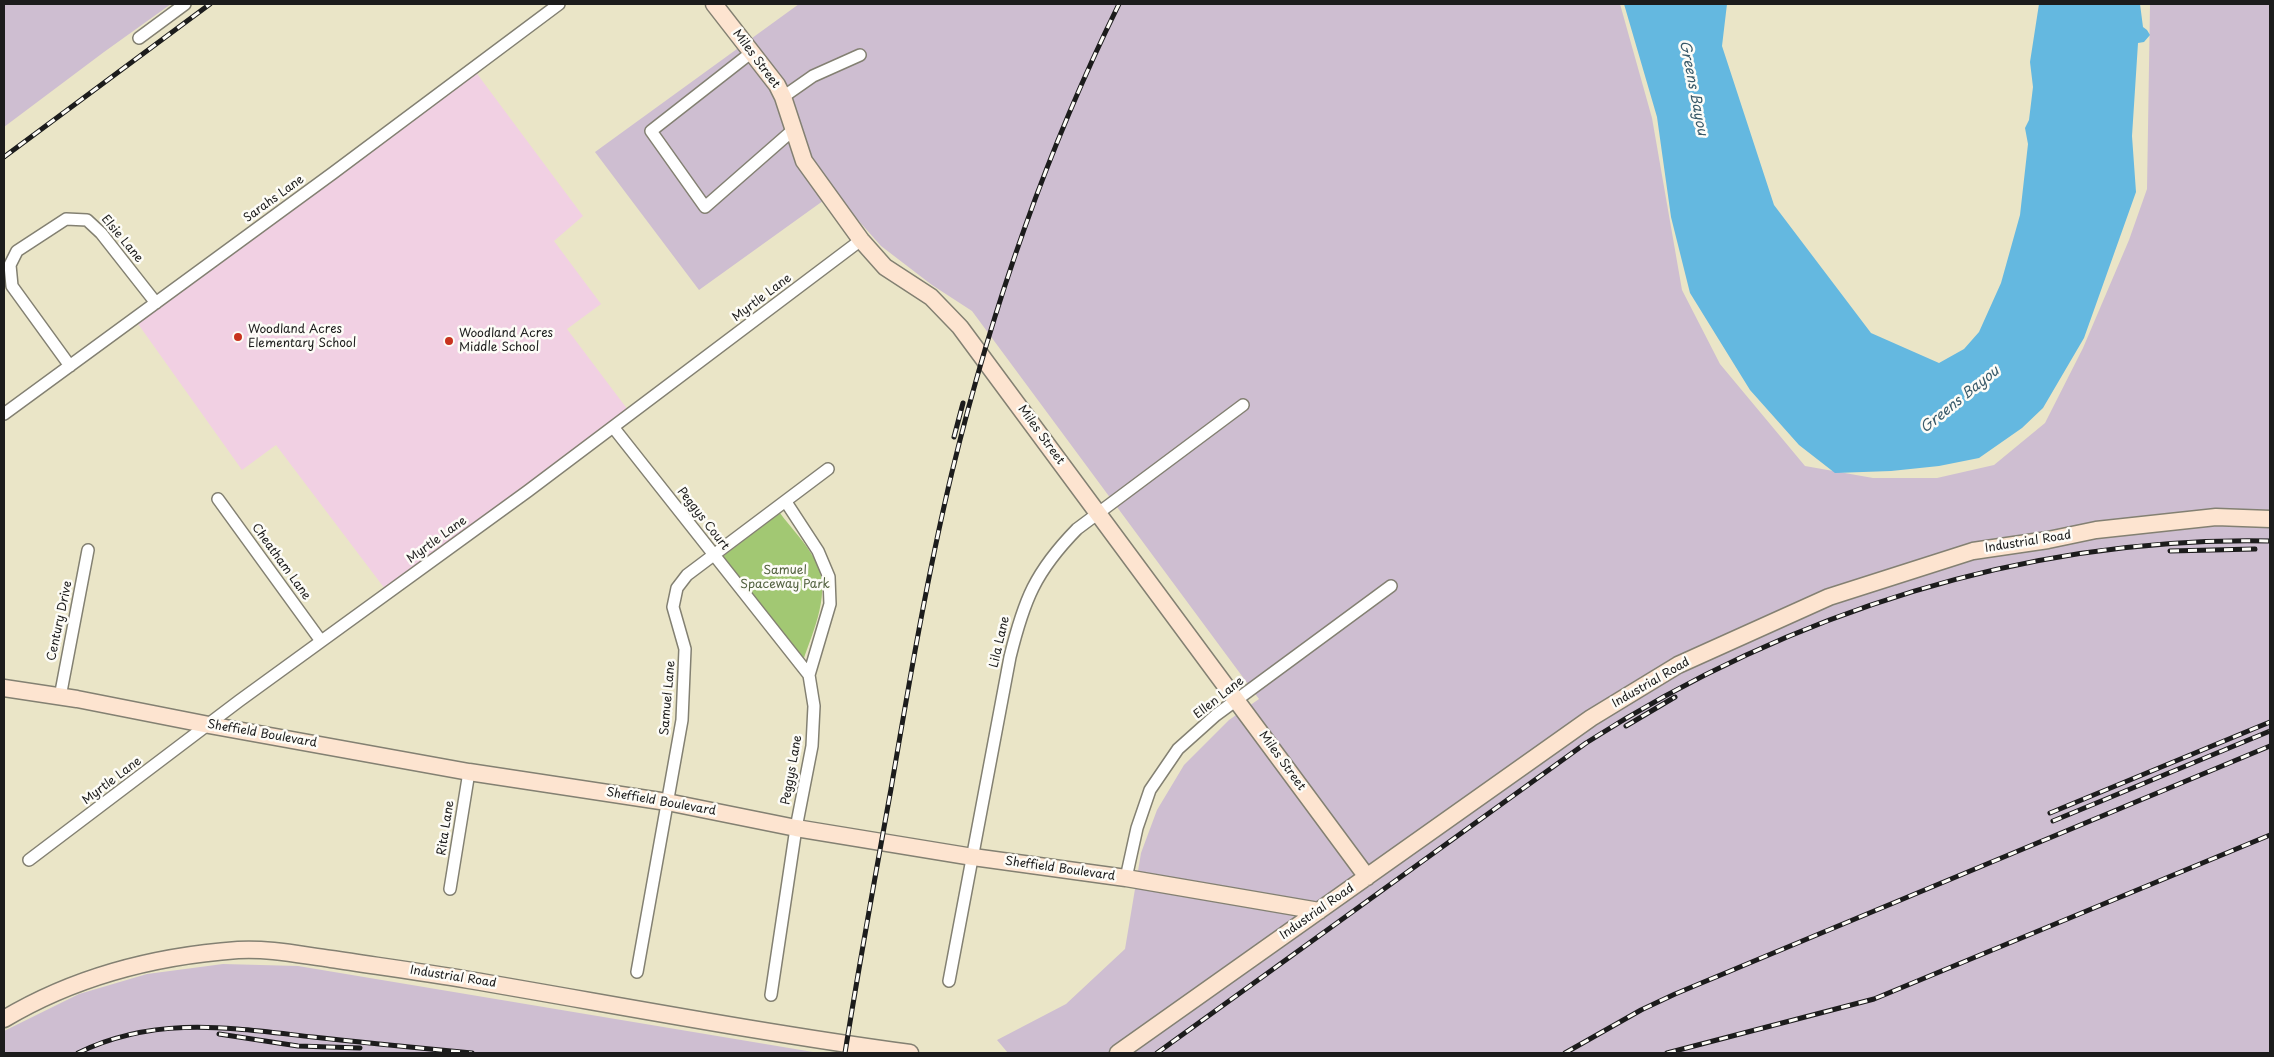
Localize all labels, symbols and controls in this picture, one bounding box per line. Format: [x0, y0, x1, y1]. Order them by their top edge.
street label: Miles Street [729, 27, 783, 91]
water label: Greens Bayou [1676, 39, 1710, 137]
street label: Sarahs Lane [241, 172, 307, 226]
street label: Elsie Lane [98, 212, 146, 266]
street label: Myrtle Lane [730, 271, 794, 325]
place label: Woodland Acres Elementary School [248, 323, 356, 351]
place label: Woodland Acres Middle School [459, 327, 553, 355]
marker: Woodland Acres Elementary School [232, 331, 244, 343]
marker: Woodland Acres Middle School [443, 335, 455, 347]
water label: Greens Bayou [1917, 363, 2003, 437]
street label: Miles Street [1015, 403, 1067, 467]
street label: Peggys Court [674, 485, 732, 553]
street label: Myrtle Lane [404, 513, 470, 567]
street label: Cheatham Lane [248, 521, 314, 603]
street label: Industrial Road [1984, 528, 2072, 556]
park label: Samuel Spaceway Park [740, 564, 830, 592]
street label: Century Drive [44, 580, 76, 662]
street label: Lila Lane [987, 615, 1013, 669]
street label: Industrial Road [1610, 655, 1692, 711]
street label: Samuel Lane [658, 660, 678, 736]
street label: Ellen Lane [1191, 674, 1247, 722]
street label: Sheffield Boulevard [206, 717, 318, 751]
street label: Miles Street [1256, 729, 1308, 793]
street label: Peggys Lane [779, 734, 805, 806]
street label: Myrtle Lane [80, 754, 144, 808]
street label: Sheffield Boulevard [605, 785, 717, 819]
street label: Rita Lane [435, 799, 457, 857]
street label: Sheffield Boulevard [1004, 854, 1116, 884]
street label: Industrial Road [1277, 881, 1357, 943]
street label: Industrial Road [409, 963, 497, 991]

